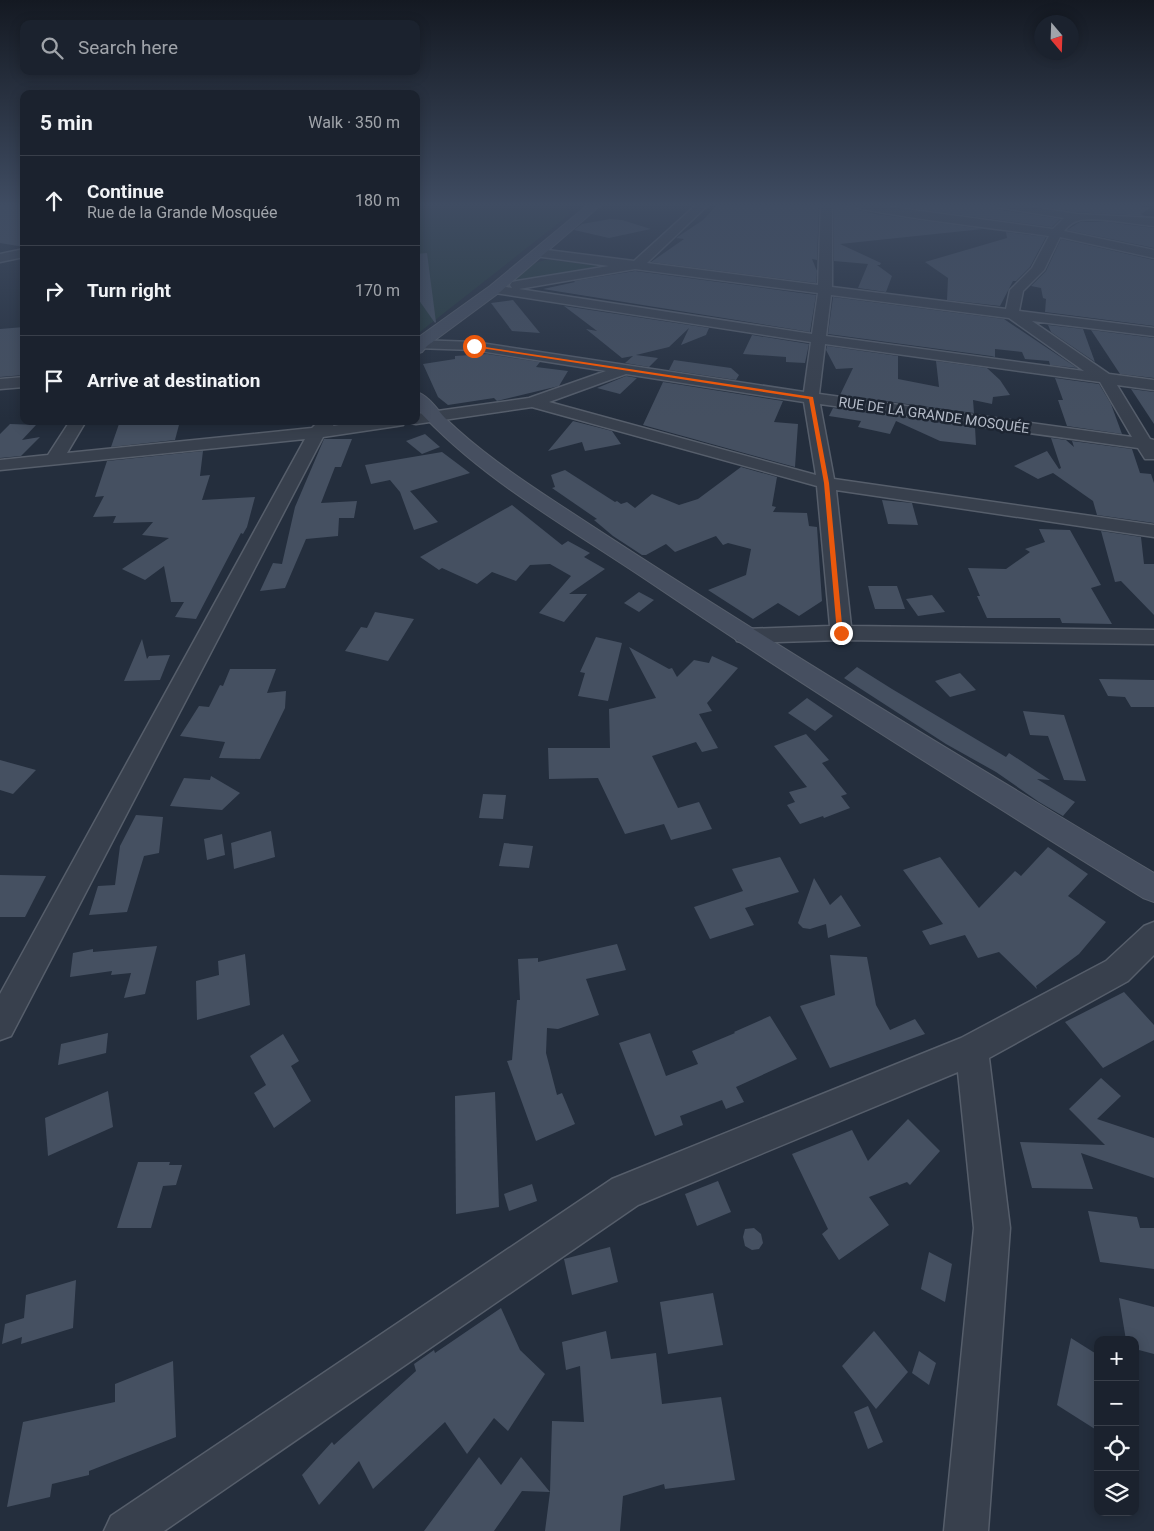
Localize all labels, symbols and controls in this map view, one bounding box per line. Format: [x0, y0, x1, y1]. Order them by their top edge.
north arrow [1034, 15, 1079, 60]
search box [20, 20, 420, 75]
icon: search [38, 34, 66, 62]
text: Search here [78, 36, 178, 59]
text: 5 min [40, 111, 93, 135]
text: Walk · 350 m [308, 113, 400, 132]
text: Continue [87, 180, 164, 203]
icon: ahead [40, 187, 68, 215]
text: 180 m [355, 191, 400, 210]
text: Rue de la Grande Mosquée [87, 203, 277, 222]
icon: right [40, 277, 68, 305]
text: Turn right [87, 279, 171, 302]
text: 170 m [355, 281, 400, 300]
route start [463, 335, 486, 358]
icon: arrive [40, 367, 68, 395]
text: Arrive at destination [87, 369, 260, 392]
street label: RUE DE LA GRANDE MOSQUÉE [837, 393, 1031, 436]
route end [830, 622, 853, 645]
map controls [1094, 1336, 1139, 1516]
button: + [1094, 1336, 1139, 1381]
button: − [1094, 1381, 1139, 1426]
button: locate [1094, 1426, 1139, 1471]
button: layers [1094, 1471, 1139, 1516]

